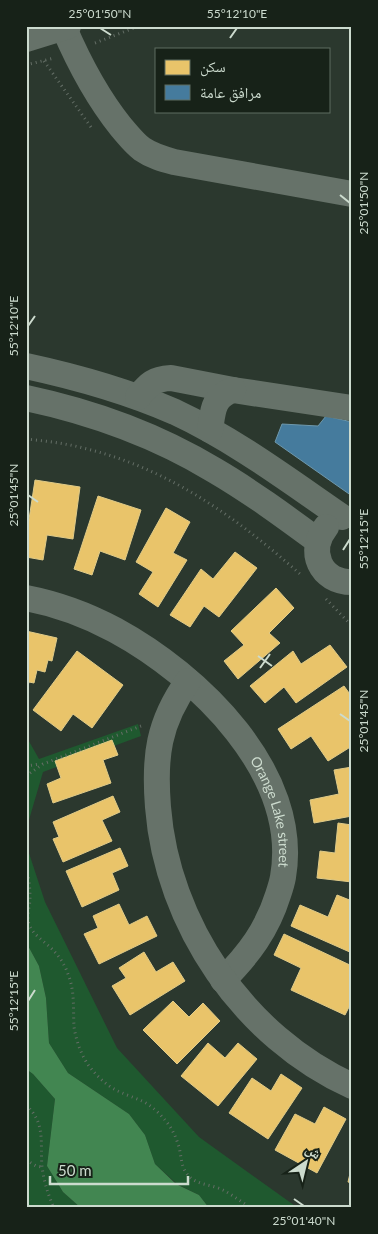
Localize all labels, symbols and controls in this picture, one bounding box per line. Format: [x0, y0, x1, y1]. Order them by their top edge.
text: 25°01'50"N [69, 6, 131, 21]
text: 55°12'10"E [207, 6, 267, 21]
legend [155, 48, 330, 112]
text: سكن [200, 57, 226, 77]
text: مرافق عامة [200, 83, 261, 103]
text: 25°01'50"N [356, 172, 371, 234]
text: 55°12'10"E [6, 296, 21, 356]
text: 25°01'45"N [6, 464, 21, 526]
text: 55°12'15"E [356, 509, 371, 569]
text: 25°01'45"N [356, 690, 371, 752]
street label: Orange Lake street [248, 753, 294, 868]
text: 55°12'15"E [6, 971, 21, 1031]
north arrow [280, 1136, 330, 1186]
text: ش [302, 1140, 325, 1163]
scale bar [50, 1154, 188, 1186]
text: 50 m [58, 1161, 92, 1179]
text: 25°01'40"N [273, 1213, 335, 1228]

